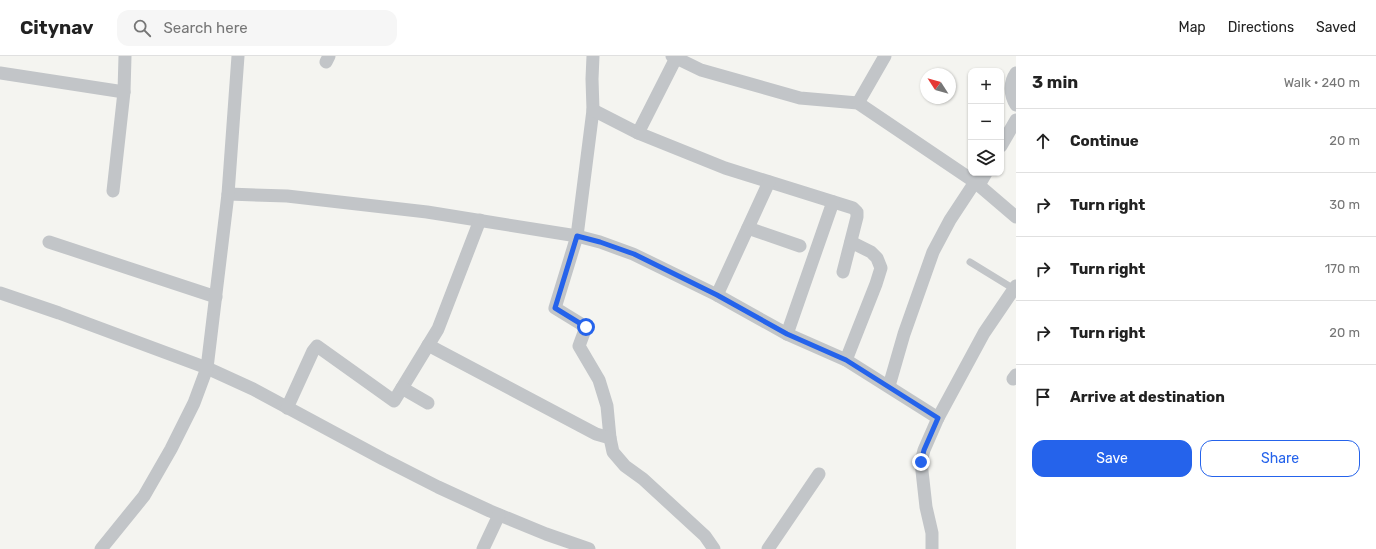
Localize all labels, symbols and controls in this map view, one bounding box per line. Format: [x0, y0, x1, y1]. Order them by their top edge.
search box [117, 10, 397, 46]
text: Citynav [20, 16, 93, 39]
icon: search [131, 17, 153, 39]
text: Search here [163, 19, 248, 37]
text: Map [1179, 19, 1206, 36]
text: Directions [1228, 19, 1294, 36]
text: Saved [1316, 19, 1356, 36]
north arrow [920, 68, 956, 104]
map controls [968, 68, 1004, 176]
button: + [968, 68, 1004, 104]
text: 3 min [1032, 72, 1078, 92]
text: Walk · 240 m [1284, 75, 1360, 90]
button: − [968, 104, 1004, 140]
icon: ahead [1032, 130, 1054, 152]
text: Continue [1070, 132, 1139, 150]
text: 20 m [1329, 133, 1360, 148]
button: layers [968, 140, 1004, 176]
icon: right [1032, 194, 1054, 216]
text: Turn right [1070, 196, 1145, 214]
text: 30 m [1329, 197, 1360, 212]
icon: right [1032, 258, 1054, 280]
text: Turn right [1070, 260, 1145, 278]
text: 170 m [1325, 261, 1360, 276]
route start [577, 318, 595, 336]
icon: right [1032, 322, 1054, 344]
text: Turn right [1070, 324, 1145, 342]
text: 20 m [1329, 325, 1360, 340]
icon: arrive [1032, 386, 1054, 408]
text: Arrive at destination [1070, 388, 1225, 406]
button: Save [1032, 440, 1192, 477]
button: Share [1200, 440, 1360, 477]
route end [912, 453, 930, 471]

